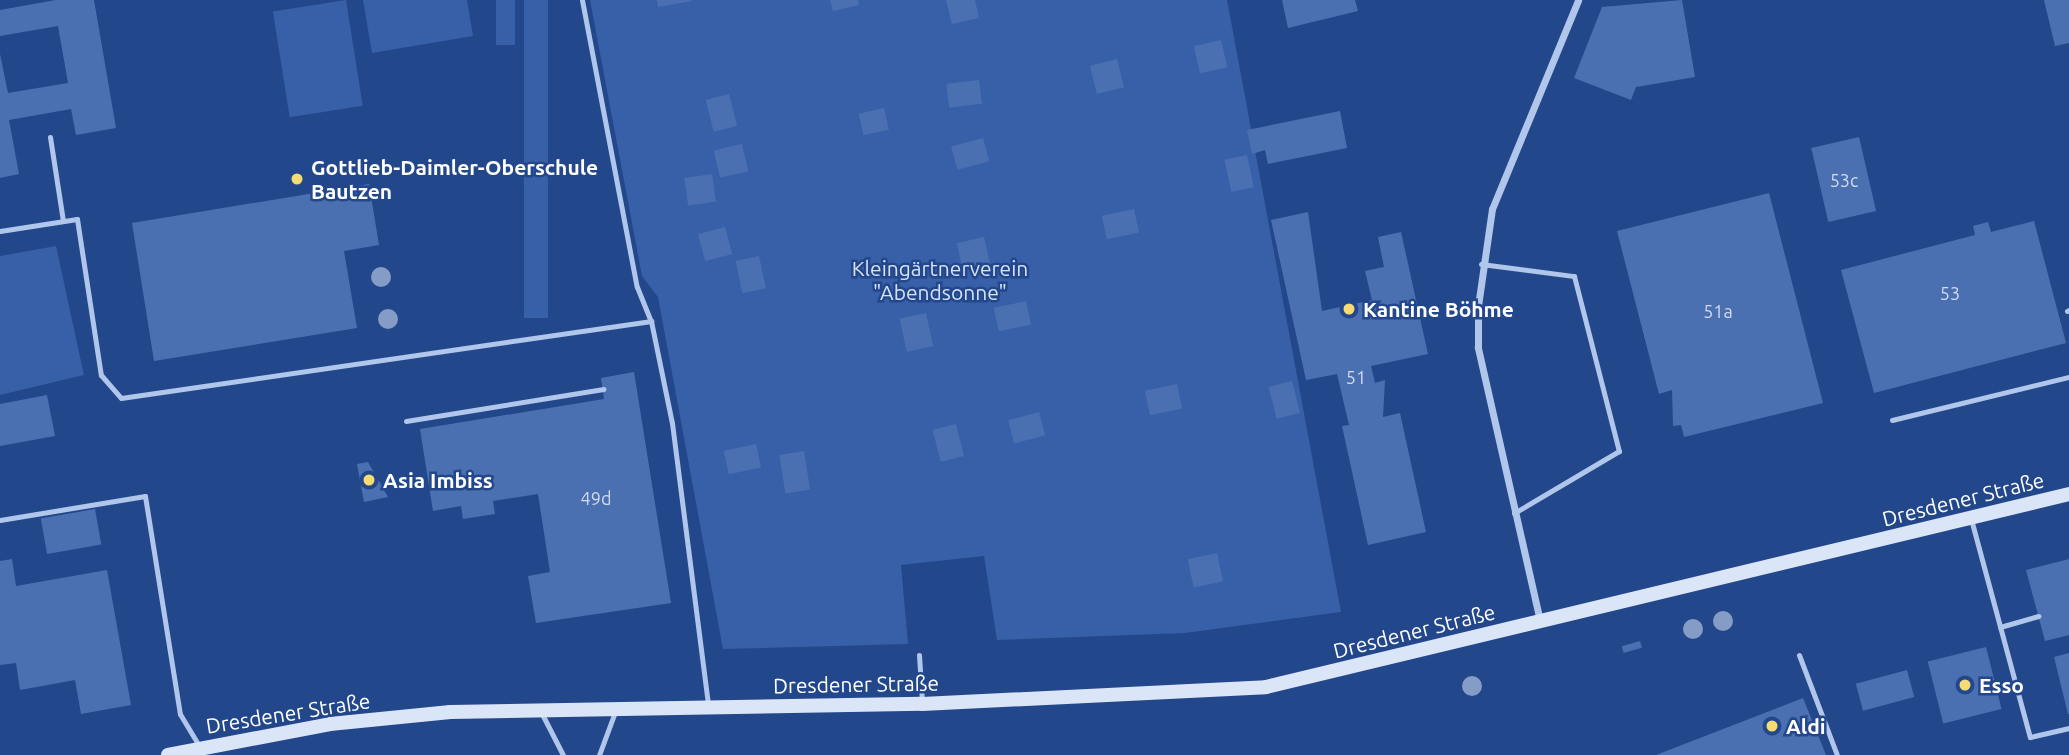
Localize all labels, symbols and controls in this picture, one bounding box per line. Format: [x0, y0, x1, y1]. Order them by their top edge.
place label: Gottlieb-Daimler-Oberschule Bautzen [311, 154, 598, 204]
house number: 53c [1830, 169, 1858, 191]
marker: Gottlieb-Daimler-Oberschule Bautzen [289, 171, 305, 187]
park label: Kleingärtnerverein "Abendsonne" [852, 255, 1028, 305]
house number: 53 [1940, 282, 1960, 304]
place label: Kantine Böhme [1363, 296, 1514, 322]
house number: 51a [1703, 300, 1733, 322]
marker: Kantine Böhme [1341, 301, 1357, 317]
house number: 51 [1346, 366, 1366, 388]
place label: Asia Imbiss [383, 467, 493, 493]
street label: Dresdener Straße [1879, 467, 2047, 531]
marker: Asia Imbiss [361, 472, 377, 488]
house number: 49d [581, 487, 611, 509]
street label: Dresdener Straße [1330, 599, 1498, 663]
street label: Dresdener Straße [773, 670, 939, 698]
place label: Esso [1979, 672, 2024, 698]
marker: Esso [1957, 677, 1973, 693]
street label: Dresdener Straße [204, 688, 372, 738]
place label: Aldi [1786, 713, 1826, 739]
marker: Aldi [1764, 718, 1780, 734]

